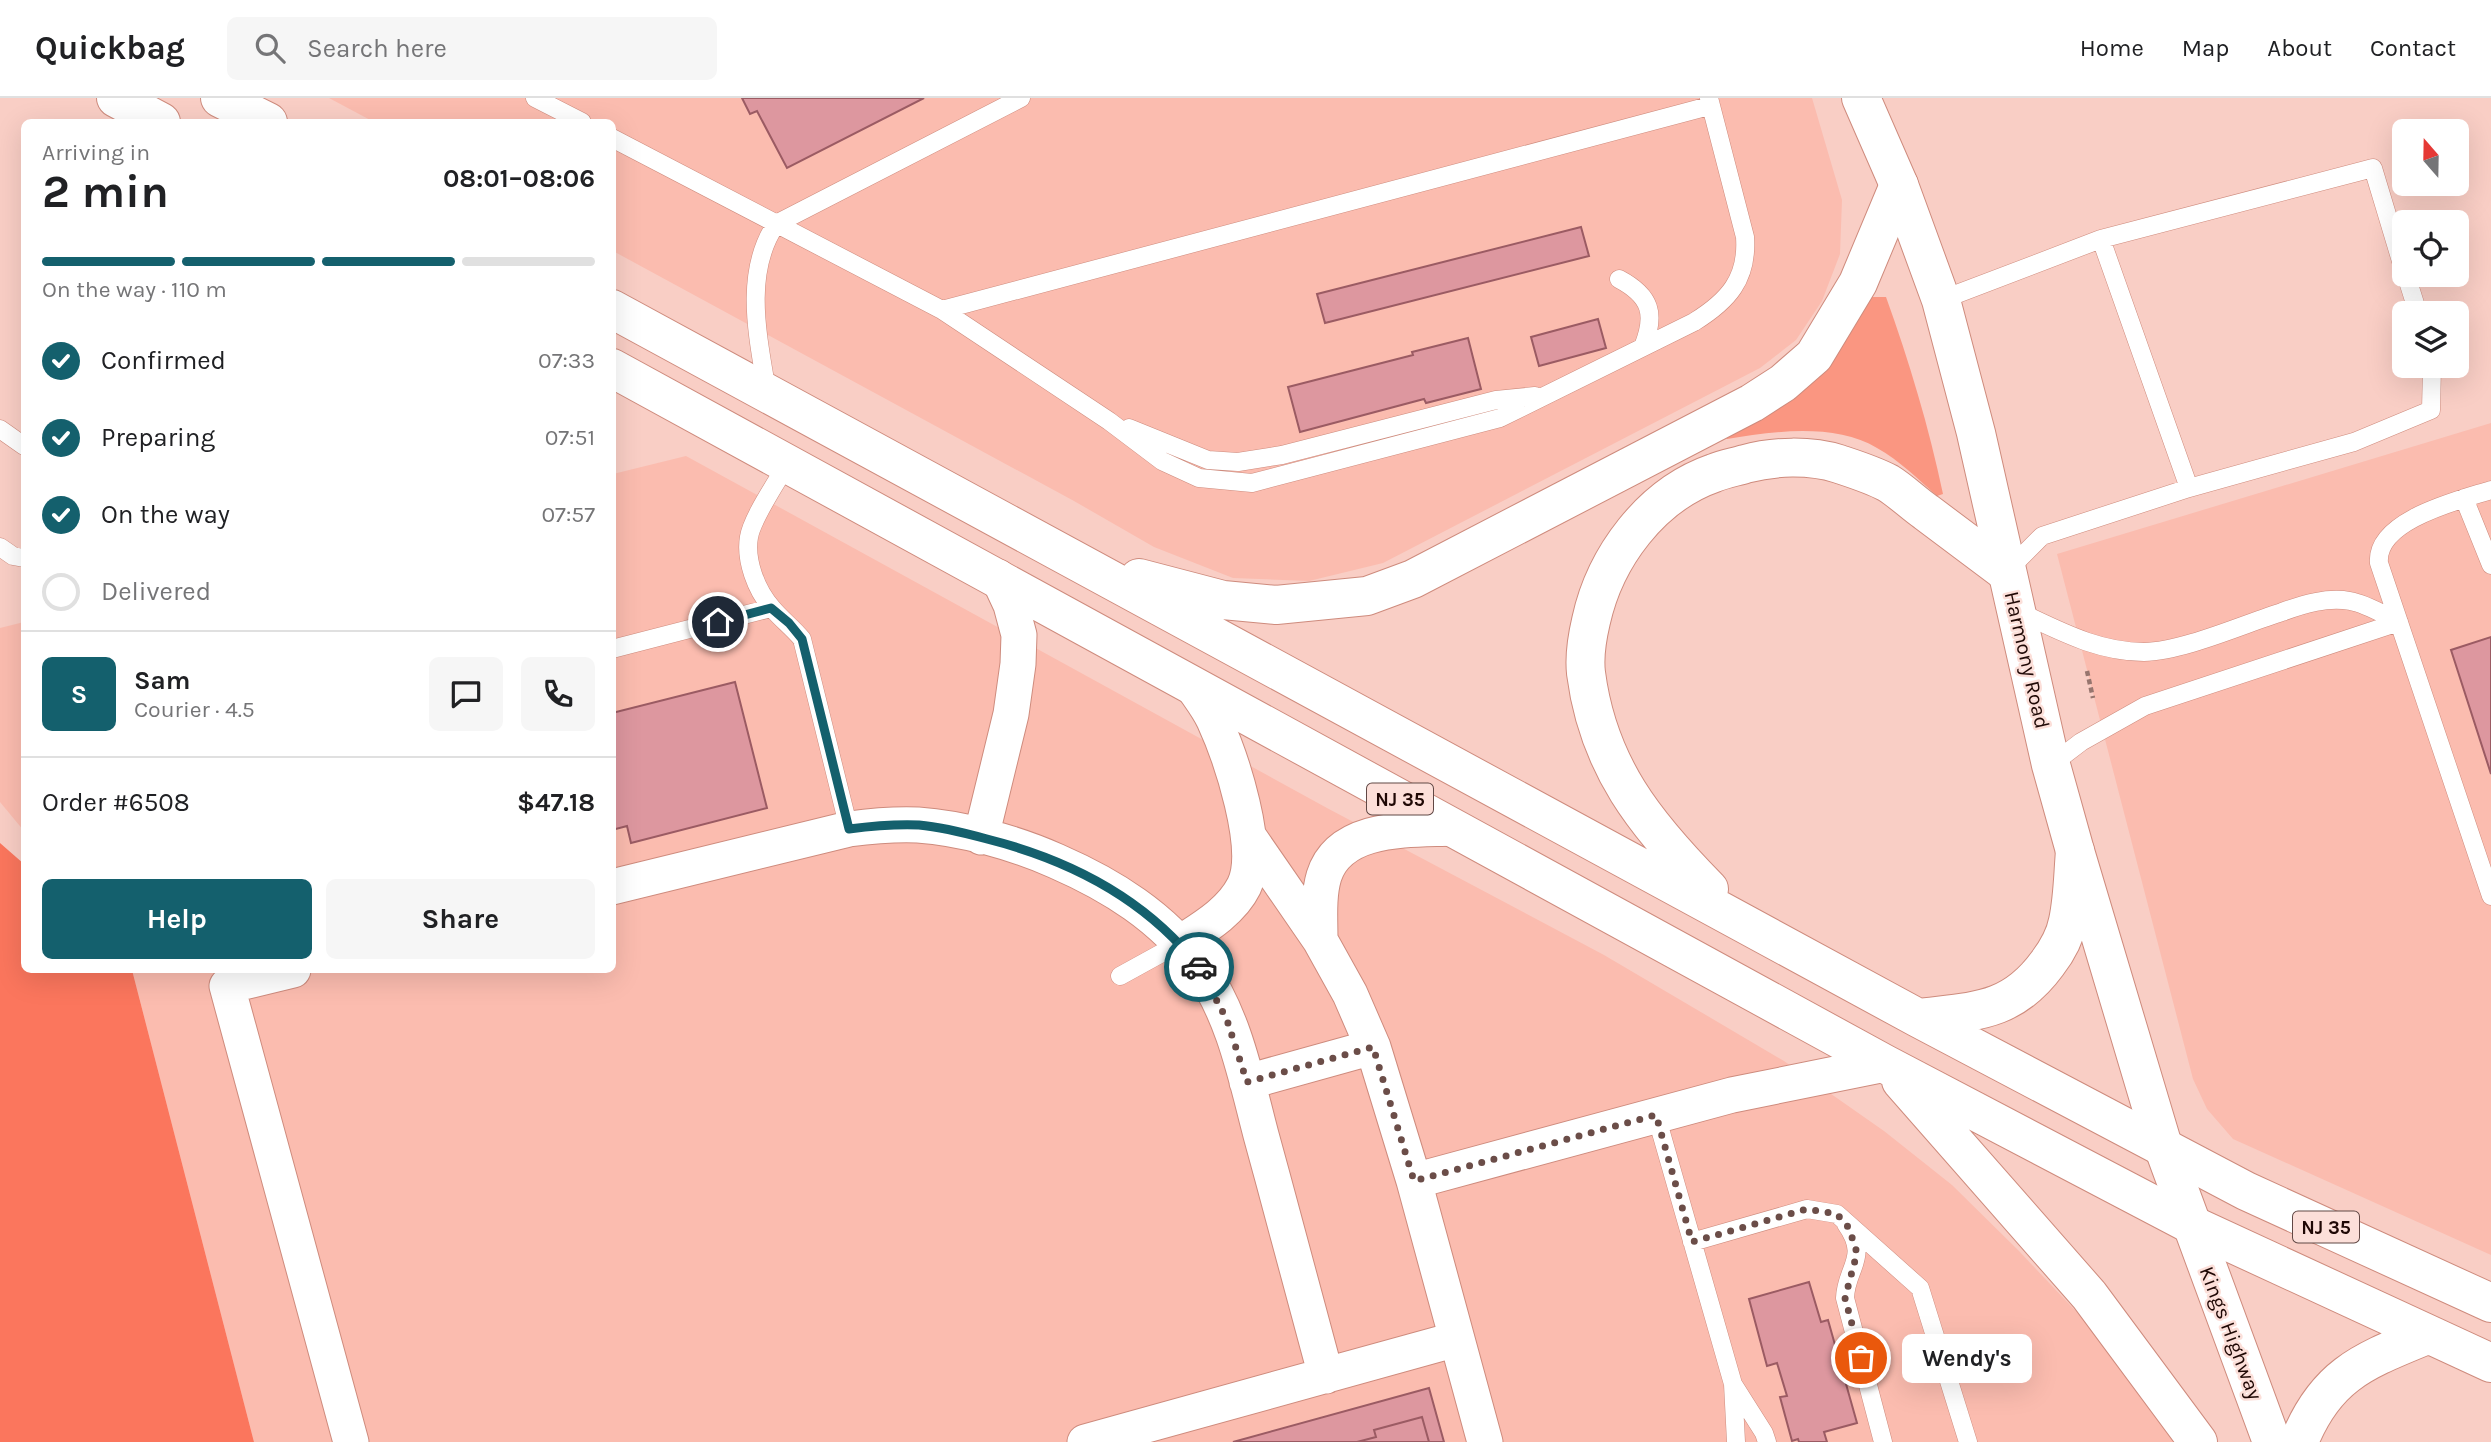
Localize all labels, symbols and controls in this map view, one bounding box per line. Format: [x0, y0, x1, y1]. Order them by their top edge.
search box [227, 17, 717, 80]
text: Quickbag [35, 29, 185, 67]
icon: search [251, 29, 289, 67]
text: Search here [307, 33, 447, 64]
text: Home [2080, 34, 2144, 62]
text: Map [2182, 34, 2229, 62]
text: About [2267, 34, 2332, 62]
text: Contact [2370, 34, 2456, 62]
north arrow [2392, 119, 2469, 196]
map controls [2392, 119, 2469, 378]
text: Arriving in [42, 139, 150, 166]
text: 08:01–08:06 [443, 163, 595, 194]
text: 2 min [42, 165, 169, 219]
button: locate [2392, 210, 2469, 287]
text: On the way · 110 m [42, 276, 227, 303]
button: layers [2392, 301, 2469, 378]
icon: check [42, 342, 80, 380]
text: Confirmed [101, 345, 226, 376]
text: 07:33 [538, 347, 595, 374]
icon: check [42, 419, 80, 457]
text: Preparing [101, 422, 215, 453]
text: 07:51 [545, 424, 595, 451]
icon: check [42, 496, 80, 534]
text: On the way [101, 499, 230, 530]
text: 07:57 [541, 501, 595, 528]
text: Delivered [101, 576, 211, 607]
street label: Harmony Road [2000, 589, 2054, 731]
pin [688, 592, 748, 652]
icon: home [699, 603, 737, 641]
button: chat [429, 657, 503, 731]
button: phone [521, 657, 595, 731]
text: Sam [134, 665, 190, 696]
text: S [71, 679, 87, 710]
text: Courier · 4.5 [134, 696, 255, 723]
road number: NJ 35 [1367, 784, 1433, 814]
text: Order #6508 [42, 787, 190, 818]
text: $47.18 [517, 787, 595, 818]
button: Help [42, 879, 312, 959]
button: Share [326, 879, 595, 959]
courier [1164, 932, 1234, 1002]
icon: car [1180, 948, 1218, 986]
road number: NJ 35 [2293, 1212, 2359, 1242]
street label: Kings Highway [2195, 1263, 2268, 1403]
pin [1831, 1328, 1891, 1388]
callout: Wendy's [1903, 1334, 2032, 1382]
icon: bag [1842, 1339, 1880, 1377]
text: Wendy's [1922, 1345, 2012, 1372]

